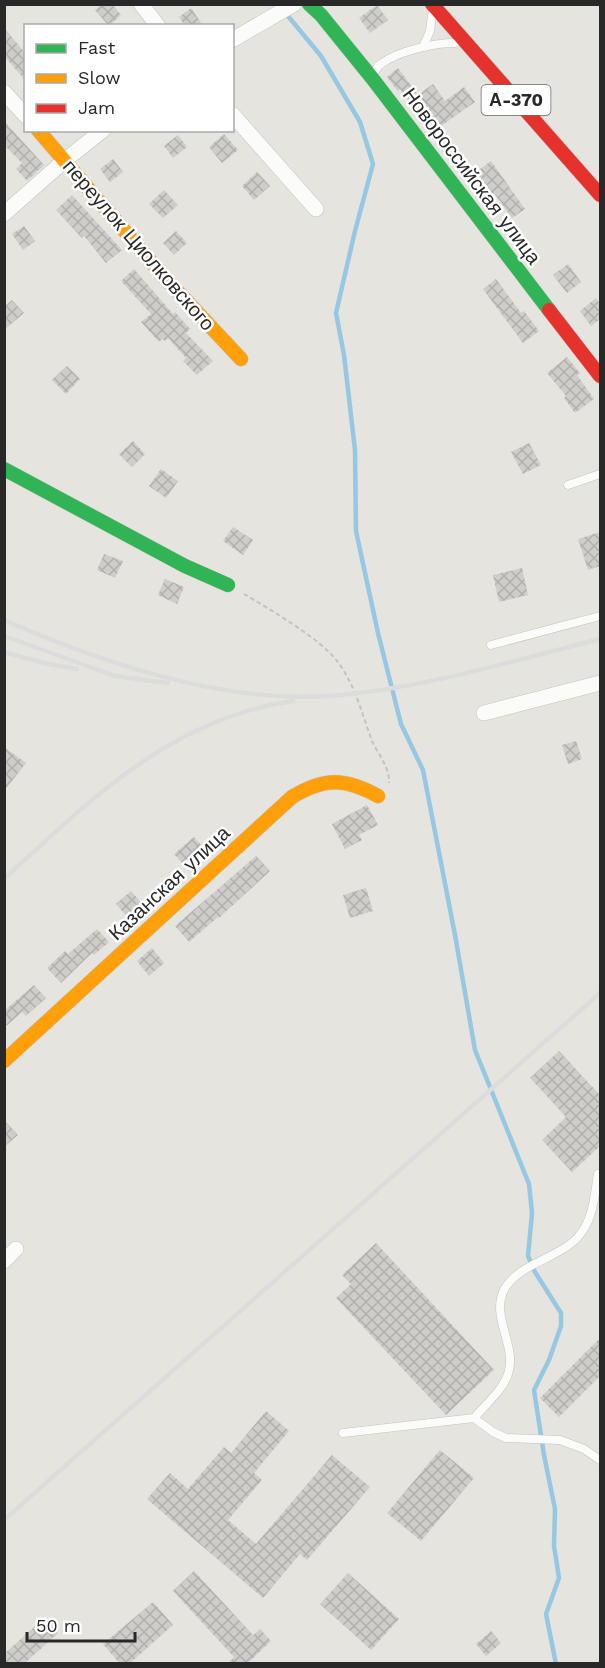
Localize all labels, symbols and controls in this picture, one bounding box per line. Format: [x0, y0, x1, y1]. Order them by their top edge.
legend [24, 24, 234, 132]
text: Fast [78, 37, 116, 58]
text: Slow [78, 67, 121, 88]
street label: Новороссийская улица [398, 83, 547, 270]
road number: А-370 [482, 85, 550, 115]
text: Jam [78, 97, 115, 118]
street label: переулок Циолковского [58, 154, 220, 336]
street label: Казанская улица [103, 820, 235, 945]
scale bar [27, 1605, 135, 1643]
text: 50 m [36, 1615, 81, 1636]

